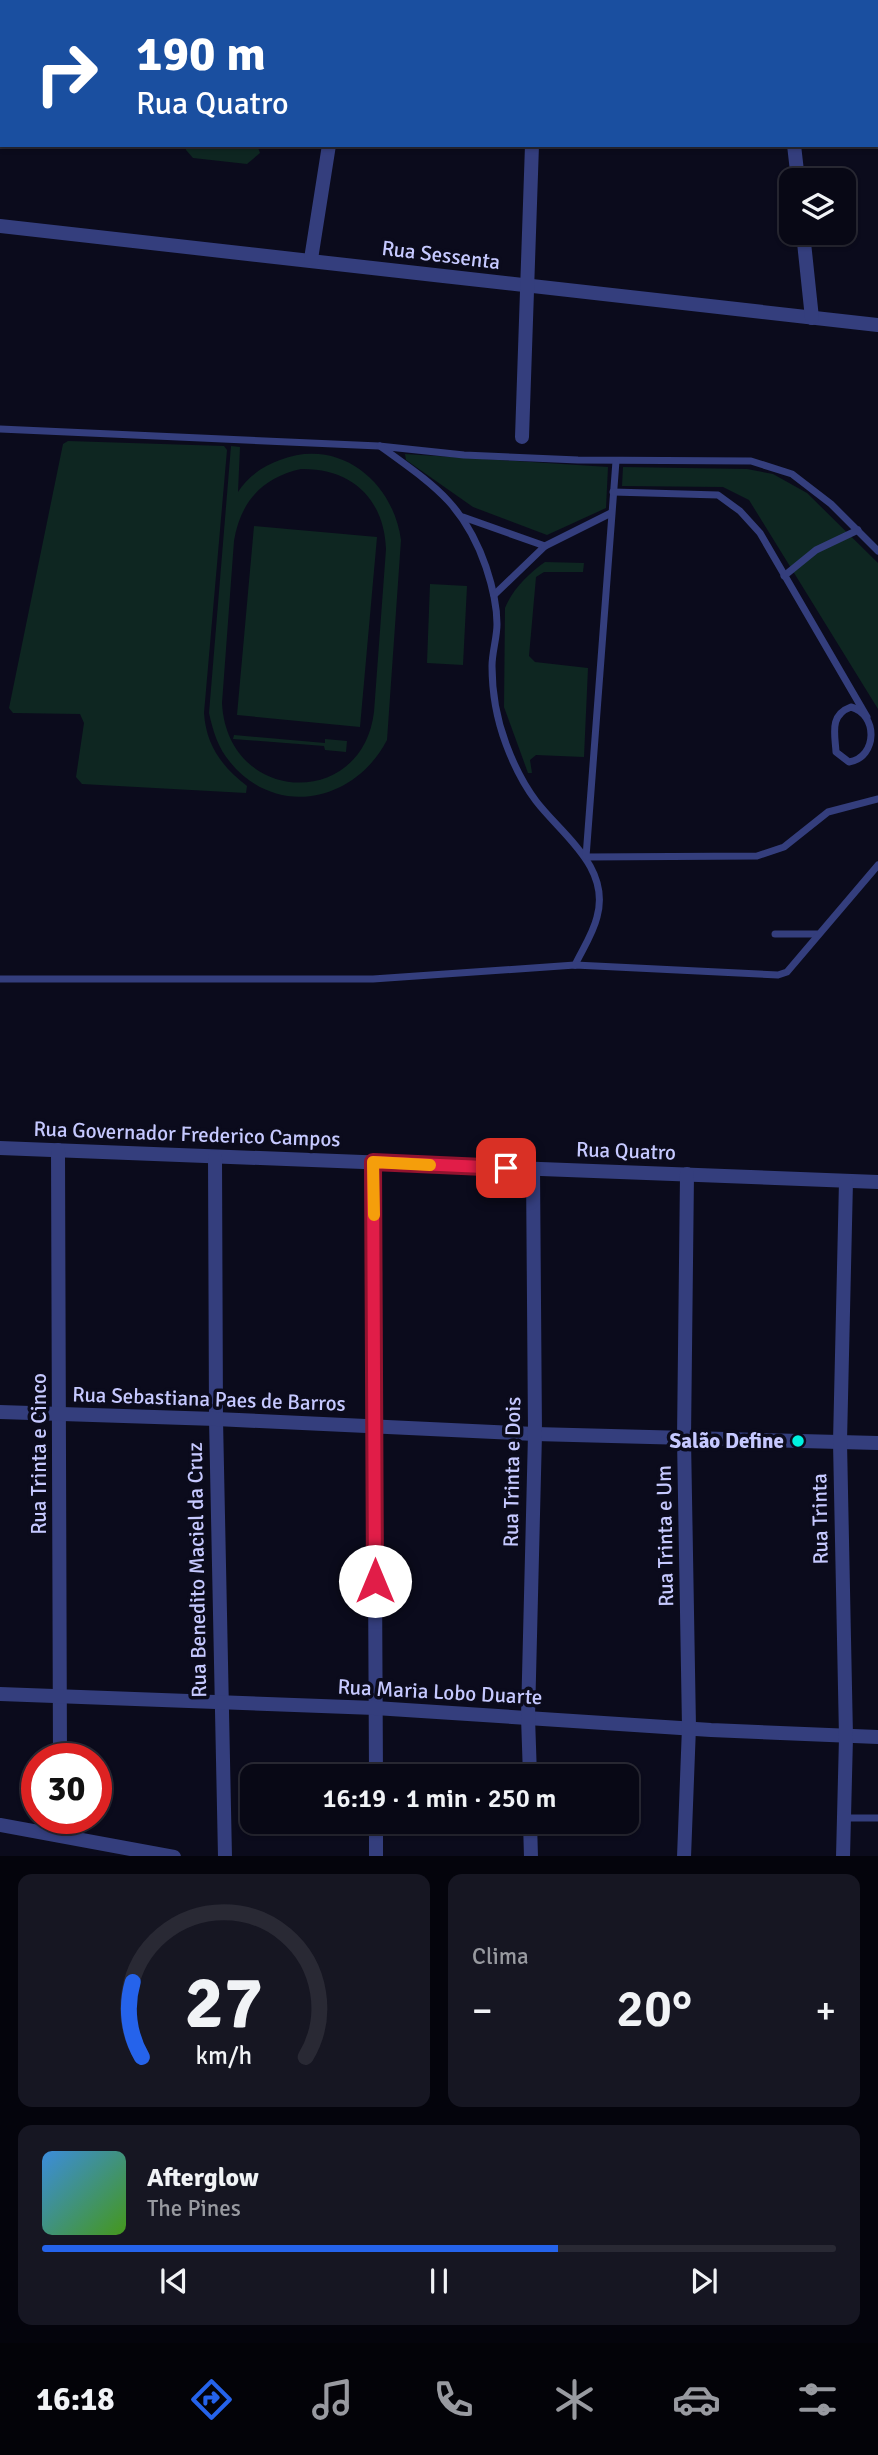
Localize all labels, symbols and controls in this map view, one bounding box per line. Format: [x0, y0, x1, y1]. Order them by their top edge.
text: 190 m [136, 24, 266, 84]
icon: right [21, 28, 112, 119]
text: Rua Quatro [136, 84, 289, 123]
map controls [779, 168, 856, 245]
button: layers [779, 168, 856, 245]
street label: Rua Sessenta [380, 235, 502, 275]
street label: Rua Governador Frederico Campos [33, 1116, 341, 1152]
street label: Rua Quatro [576, 1136, 676, 1166]
pin [476, 1138, 536, 1198]
icon: arrive [487, 1149, 525, 1187]
street label: Rua Trinta e Cinco [26, 1373, 52, 1535]
street label: Rua Sebastiana Paes de Barros [72, 1381, 346, 1417]
street label: Rua Trinta e Dois [498, 1396, 526, 1548]
place label: Salão Define [670, 1428, 784, 1454]
marker: Salão Define [790, 1433, 806, 1449]
street label: Rua Benedito Maciel da Cruz [182, 1442, 212, 1698]
street label: Rua Trinta e Um [651, 1465, 679, 1607]
street label: Rua Trinta [806, 1473, 834, 1565]
position arrow [338, 1544, 412, 1618]
street label: Rua Maria Lobo Duarte [337, 1674, 543, 1710]
speed limit sign: 30 [21, 1743, 112, 1834]
text: 16:19 · 1 min · 250 m [323, 1783, 556, 1815]
text: Clima [472, 1942, 529, 1971]
text: 27 [185, 1959, 263, 2048]
text: 20° [616, 1977, 692, 2041]
text: − [472, 1987, 493, 2034]
text: + [815, 1987, 836, 2034]
text: km/h [196, 2039, 252, 2070]
text: Afterglow [147, 2162, 259, 2194]
text: The Pines [147, 2194, 241, 2223]
icon: previous [155, 2262, 193, 2300]
icon: pause [420, 2262, 458, 2300]
icon: next [685, 2262, 723, 2300]
icon: directions [187, 2375, 236, 2424]
icon: music [308, 2375, 357, 2424]
icon: phone [429, 2375, 478, 2424]
icon: climate [550, 2375, 599, 2424]
icon: car [672, 2375, 721, 2424]
icon: filters [793, 2375, 842, 2424]
text: 16:18 [36, 2380, 115, 2419]

